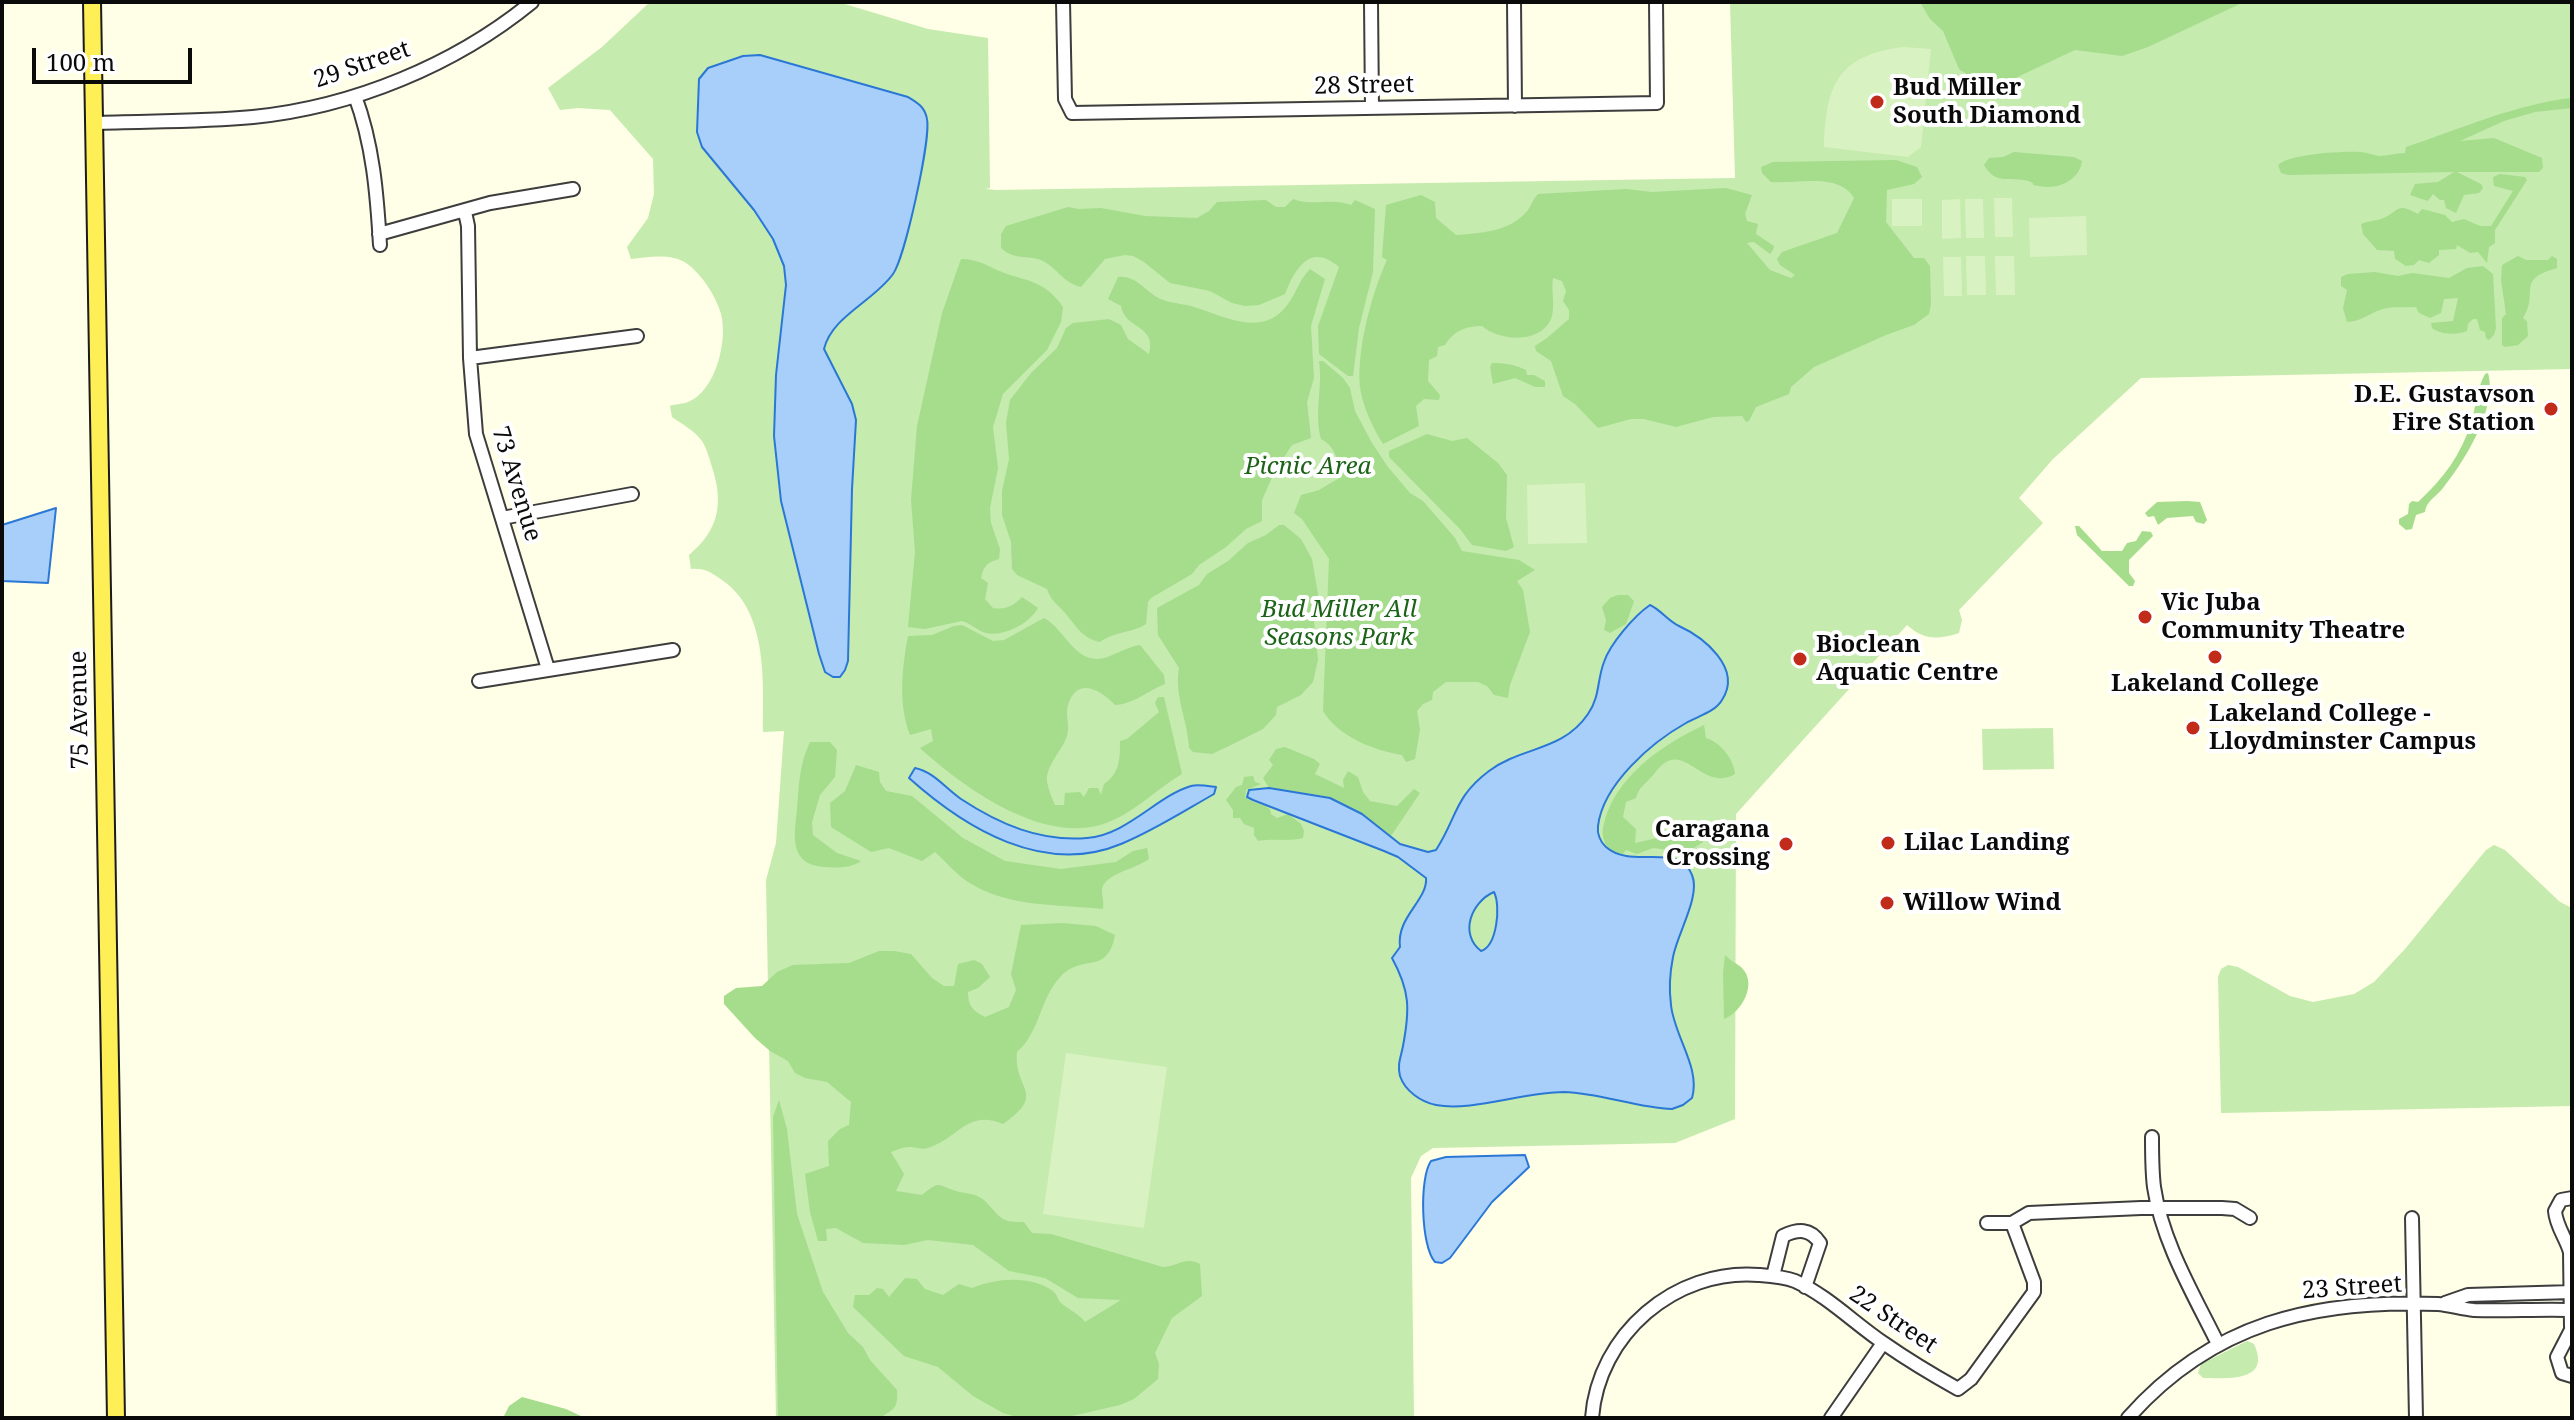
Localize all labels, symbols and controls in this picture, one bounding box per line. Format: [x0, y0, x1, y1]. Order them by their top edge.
scale bar [36, 32, 196, 82]
street label: 29 Street [310, 35, 414, 95]
text: 100 m [46, 45, 115, 78]
street label: 28 Street [1314, 71, 1414, 101]
place label: Bud Miller South Diamond [1893, 74, 2081, 130]
marker: Bud Miller South Diamond [1868, 93, 1886, 111]
place label: D.E. Gustavson Fire Station [2354, 381, 2535, 437]
marker: D.E. Gustavson Fire Station [2542, 400, 2560, 418]
street label: 73 Avenue [485, 423, 547, 545]
park label: Picnic Area [1245, 453, 1371, 481]
place label: Vic Juba Community Theatre [2161, 589, 2405, 645]
park label: Bud Miller All Seasons Park [1261, 596, 1417, 652]
marker: Vic Juba Community Theatre [2136, 608, 2154, 626]
place label: Bioclean Aquatic Centre [1816, 631, 1998, 687]
marker: Lakeland College [2206, 648, 2224, 666]
street label: 75 Avenue [65, 650, 95, 770]
marker: Bioclean Aquatic Centre [1791, 650, 1809, 668]
place label: Lakeland College [2111, 670, 2319, 698]
place label: Lakeland College - Lloydminster Campus [2209, 700, 2476, 756]
marker: Lakeland College - Lloydminster Campus [2184, 719, 2202, 737]
place label: Caragana Crossing [1655, 816, 1770, 872]
place label: Lilac Landing [1904, 829, 2069, 857]
marker: Lilac Landing [1879, 834, 1897, 852]
marker: Caragana Crossing [1777, 835, 1795, 853]
place label: Willow Wind [1903, 889, 2061, 917]
marker: Willow Wind [1878, 894, 1896, 912]
street label: 23 Street [2301, 1270, 2403, 1306]
street label: 22 Street [1843, 1280, 1943, 1360]

